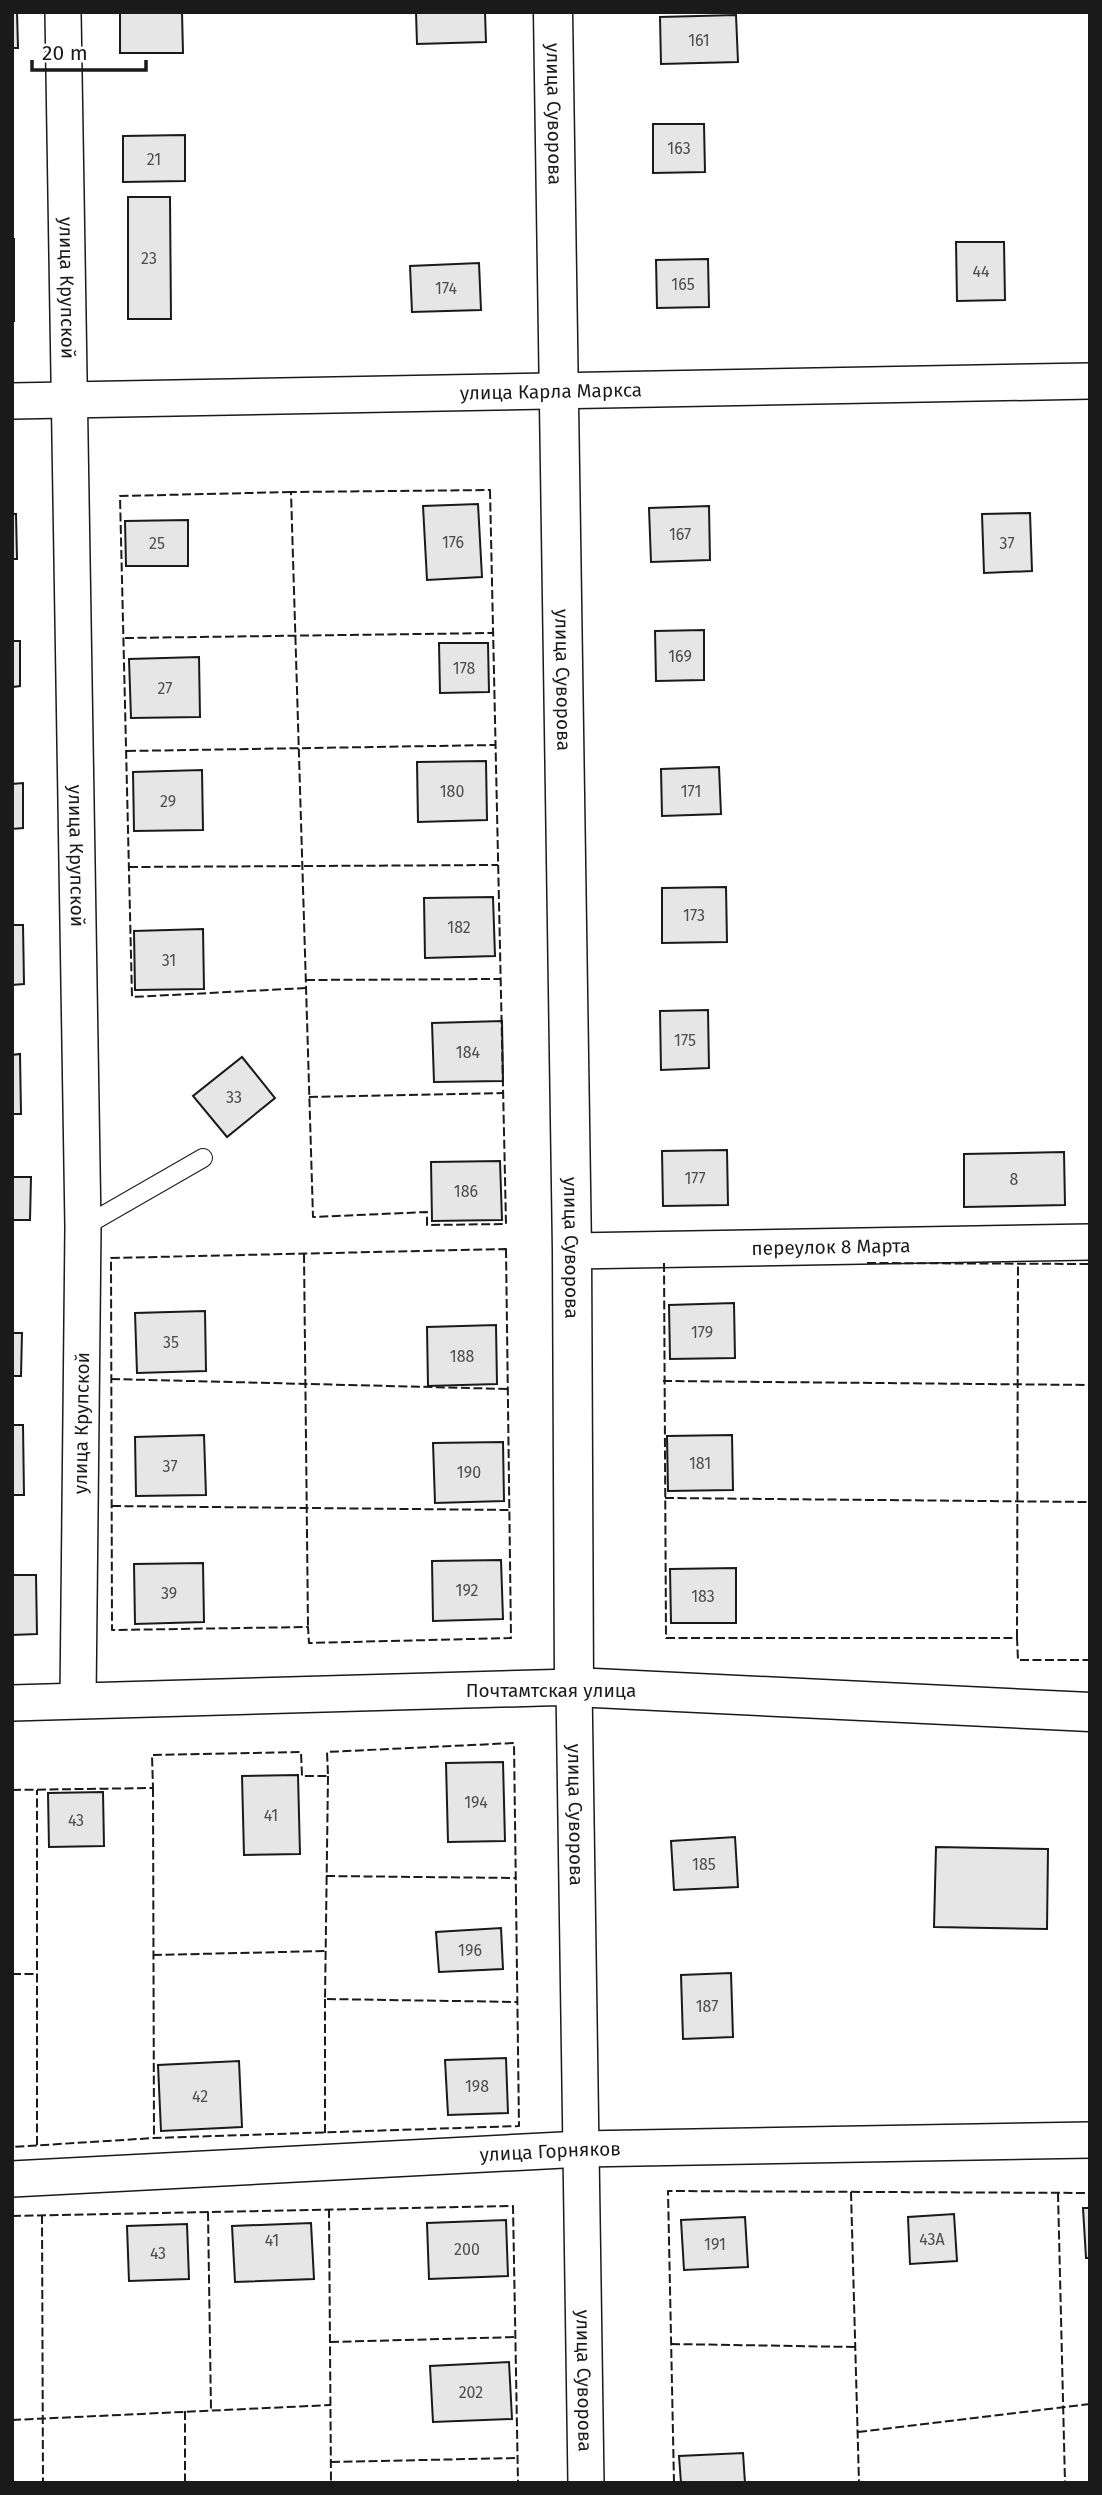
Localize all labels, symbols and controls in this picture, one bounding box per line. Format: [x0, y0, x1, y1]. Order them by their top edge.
scale bar [32, 28, 145, 72]
house number: 161 [688, 31, 710, 50]
text: 20 m [42, 40, 88, 66]
street label: улица Суворова [541, 43, 567, 185]
house number: 163 [667, 139, 691, 158]
house number: 21 [147, 150, 161, 169]
street label: улица Крупской [54, 217, 80, 359]
house number: 23 [141, 249, 157, 268]
house number: 44 [972, 262, 990, 281]
house number: 165 [671, 275, 695, 294]
house number: 174 [435, 279, 457, 298]
street label: улица Карла Маркса [460, 378, 642, 405]
house number: 167 [669, 525, 691, 544]
house number: 176 [442, 533, 464, 552]
house number: 25 [149, 534, 165, 553]
house number: 37 [999, 534, 1015, 553]
street label: улица Суворова [550, 609, 575, 751]
house number: 169 [668, 647, 692, 666]
house number: 178 [453, 659, 475, 678]
house number: 27 [158, 679, 172, 698]
house number: 180 [440, 782, 464, 801]
house number: 171 [681, 782, 701, 801]
street label: улица Крупской [64, 785, 89, 927]
house number: 29 [160, 792, 176, 811]
house number: 173 [683, 906, 705, 925]
house number: 182 [447, 918, 471, 937]
house number: 31 [162, 951, 176, 970]
house number: 175 [674, 1031, 696, 1050]
house number: 184 [456, 1043, 481, 1062]
house number: 33 [226, 1088, 242, 1107]
house number: 177 [684, 1169, 706, 1188]
house number: 8 [1010, 1170, 1019, 1189]
street label: улица Суворова [559, 1177, 583, 1319]
house number: 186 [454, 1182, 478, 1201]
street label: переулок 8 Марта [751, 1234, 911, 1260]
house number: 179 [691, 1323, 713, 1342]
house number: 35 [163, 1333, 179, 1352]
house number: 188 [450, 1347, 474, 1366]
street label: улица Крупской [69, 1352, 94, 1494]
house number: 181 [689, 1454, 711, 1473]
house number: 37 [162, 1457, 178, 1476]
house number: 190 [457, 1463, 481, 1482]
house number: 192 [456, 1581, 479, 1600]
house number: 39 [161, 1584, 177, 1603]
house number: 183 [691, 1587, 715, 1606]
street label: Почтамтская улица [466, 1679, 636, 1702]
street label: улица Суворова [563, 1744, 588, 1886]
house number: 194 [464, 1793, 488, 1812]
house number: 41 [264, 1806, 278, 1825]
house number: 43 [68, 1811, 84, 1830]
house number: 185 [692, 1855, 716, 1874]
house number: 196 [458, 1941, 482, 1960]
house number: 187 [696, 1997, 718, 2016]
house number: 198 [465, 2077, 489, 2096]
house number: 42 [192, 2087, 208, 2106]
street label: улица Горняков [479, 2137, 621, 2166]
house number: 43А [919, 2230, 946, 2249]
house number: 41 [265, 2231, 279, 2250]
house number: 191 [704, 2235, 726, 2254]
house number: 200 [454, 2240, 480, 2259]
house number: 43 [150, 2244, 166, 2263]
street label: улица Суворова [571, 2309, 597, 2452]
house number: 202 [459, 2383, 483, 2402]

